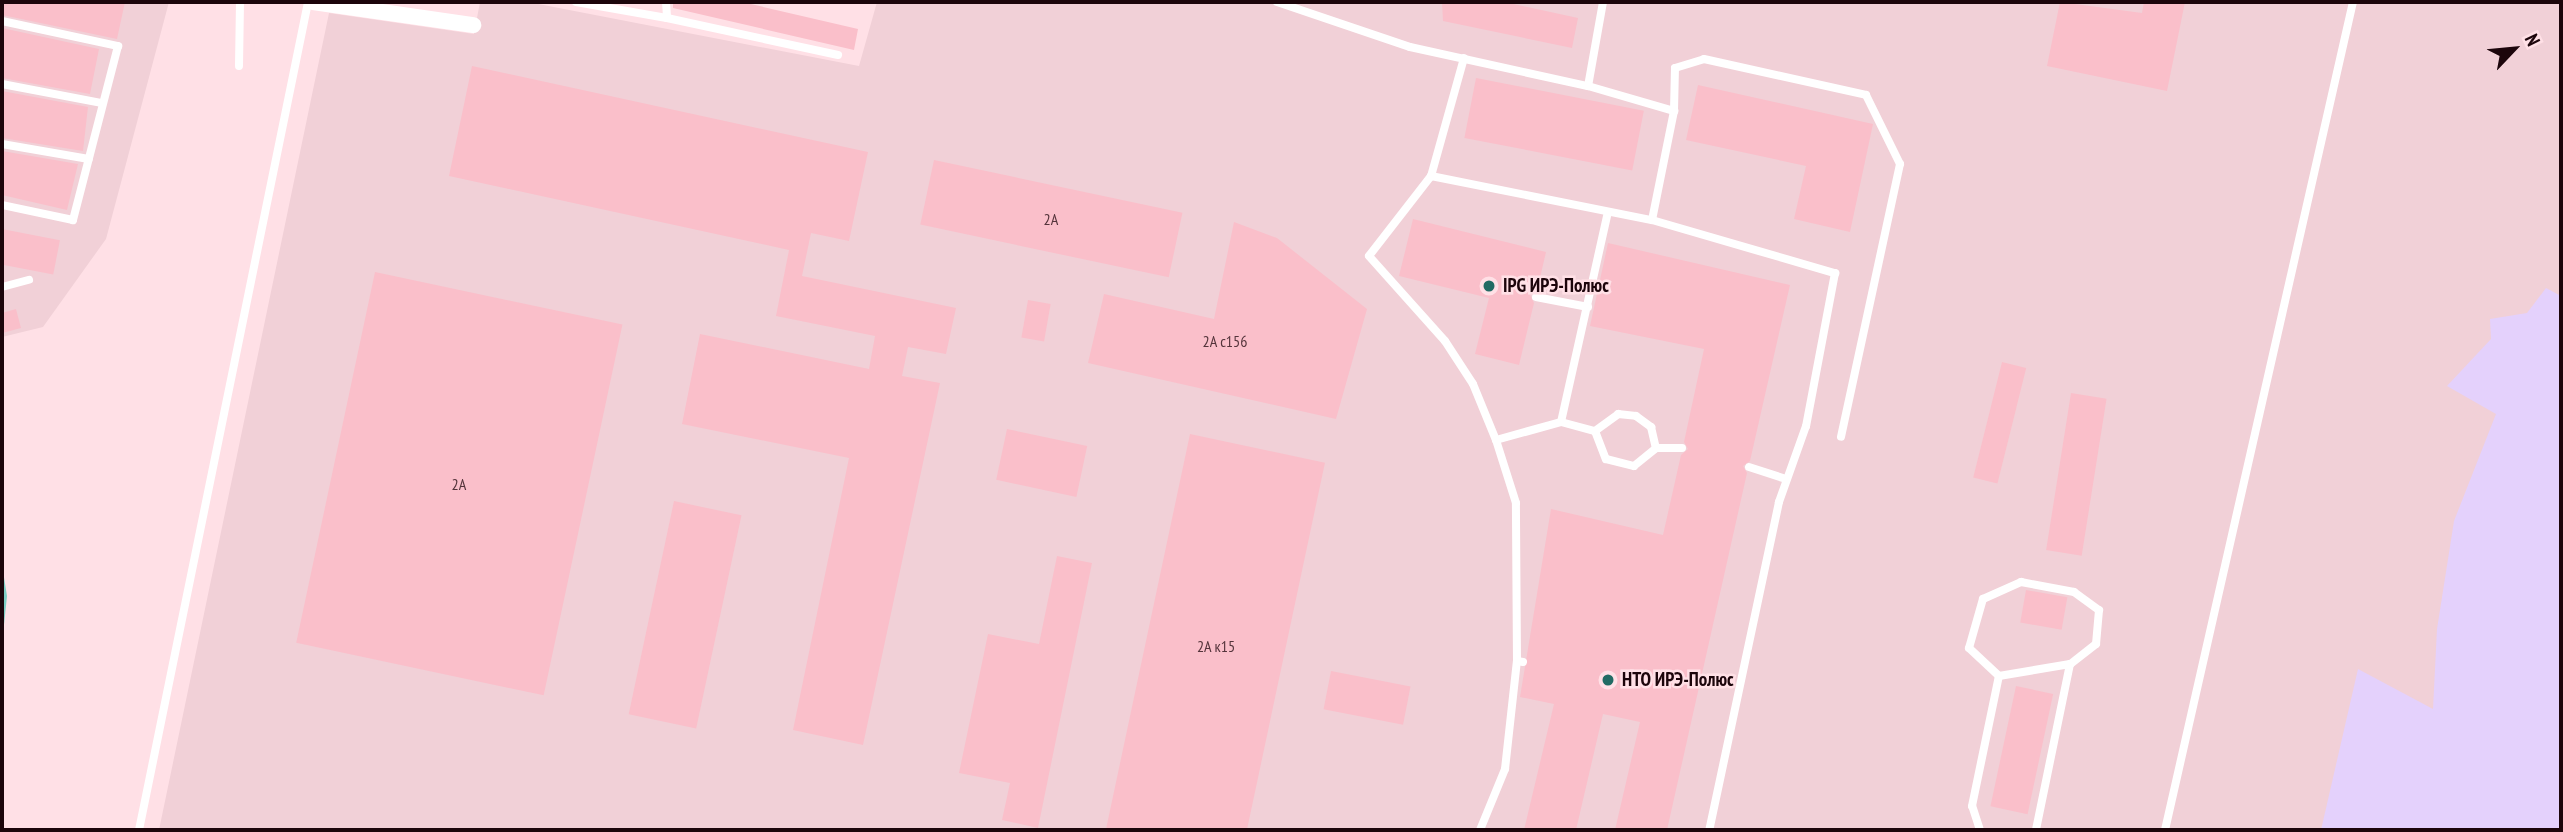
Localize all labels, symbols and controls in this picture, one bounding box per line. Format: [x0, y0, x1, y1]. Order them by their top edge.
north arrow [2479, 14, 2549, 84]
text: N [2520, 30, 2546, 50]
house number: 2А [1044, 209, 1058, 229]
place label: IPG ИРЭ-Полюс [1503, 275, 1609, 297]
marker: IPG ИРЭ-Полюс [1481, 278, 1497, 294]
house number: 2А с156 [1202, 331, 1248, 351]
house number: 2А [452, 474, 466, 494]
house number: 2А к15 [1197, 636, 1235, 656]
place label: НТО ИРЭ-Полюс [1622, 669, 1734, 691]
marker: НТО ИРЭ-Полюс [1600, 672, 1616, 688]

